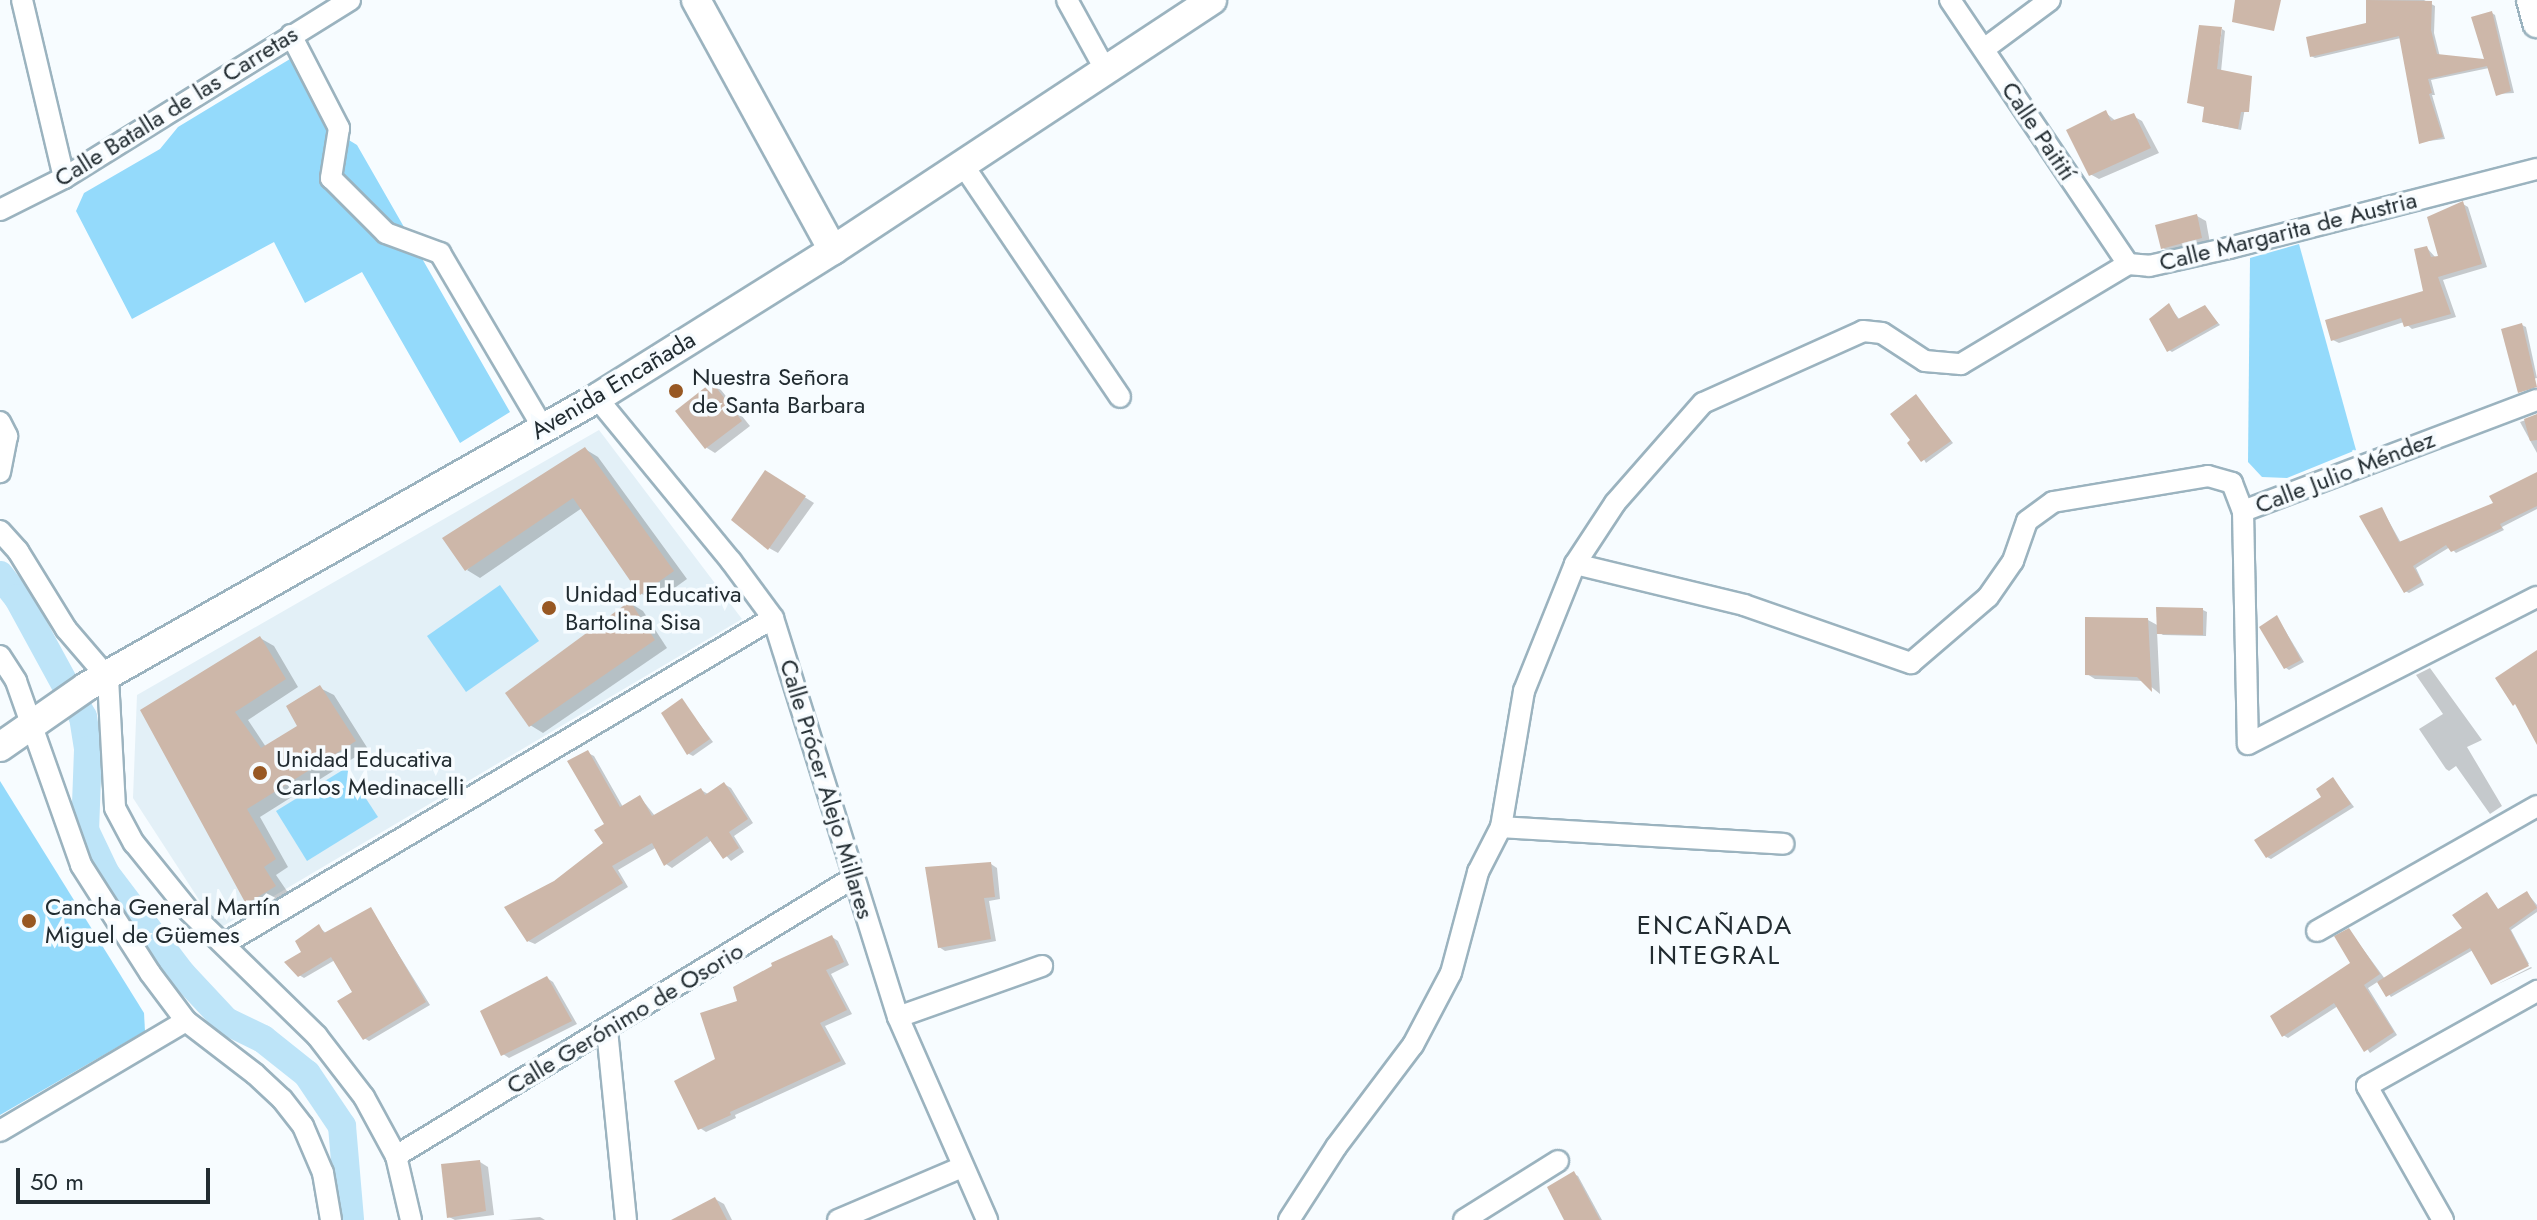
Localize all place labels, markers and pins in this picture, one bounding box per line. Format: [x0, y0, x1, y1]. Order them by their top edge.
place label: Nuestra Señora de Santa Barbara [692, 363, 865, 419]
marker: Nuestra Señora de Santa Barbara [667, 382, 685, 400]
place label: Unidad Educativa Bartolina Sisa [565, 580, 742, 636]
marker: Unidad Educativa Bartolina Sisa [540, 599, 558, 617]
place label: Unidad Educativa Carlos Medinacelli [276, 745, 465, 801]
marker: Unidad Educativa Carlos Medinacelli [251, 764, 269, 782]
place label: Cancha General Martín Miguel de Güemes [45, 893, 281, 949]
marker: Cancha General Martín Miguel de Güemes [20, 912, 38, 930]

